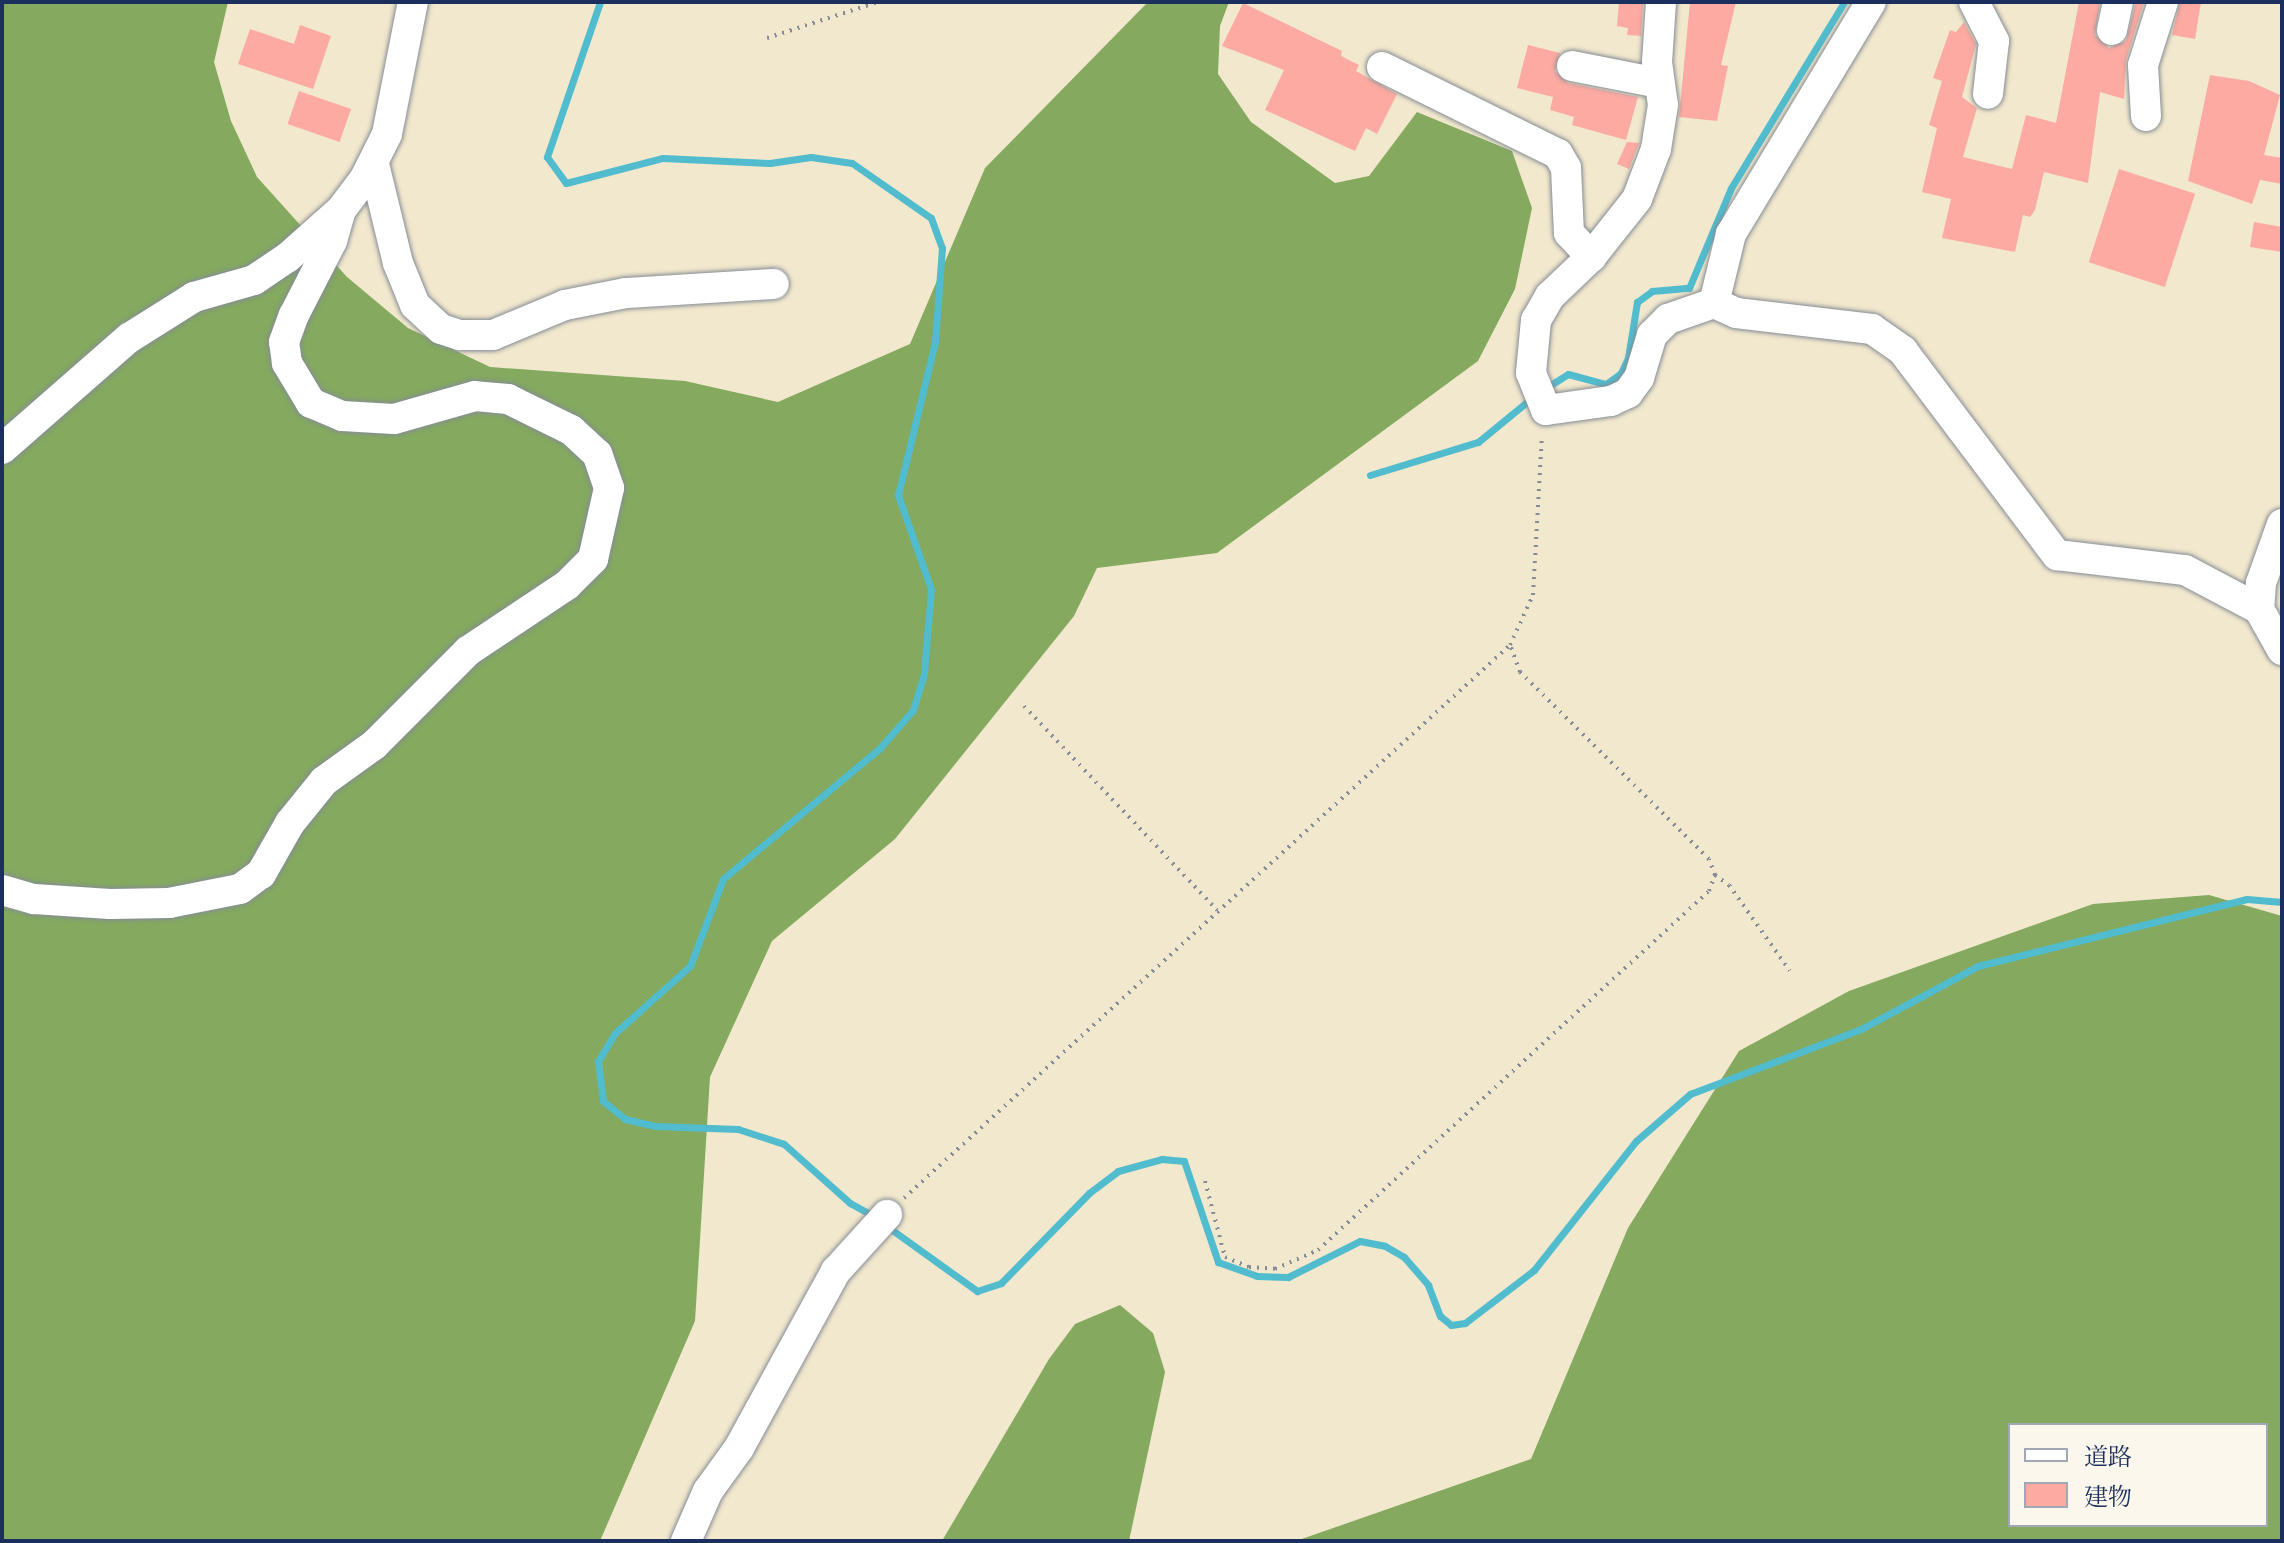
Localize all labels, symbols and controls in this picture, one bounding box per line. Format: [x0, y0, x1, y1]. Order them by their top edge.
legend [2008, 1423, 2268, 1527]
text: 道路 [2084, 1447, 2132, 1471]
text: 建物 [2084, 1487, 2132, 1511]

